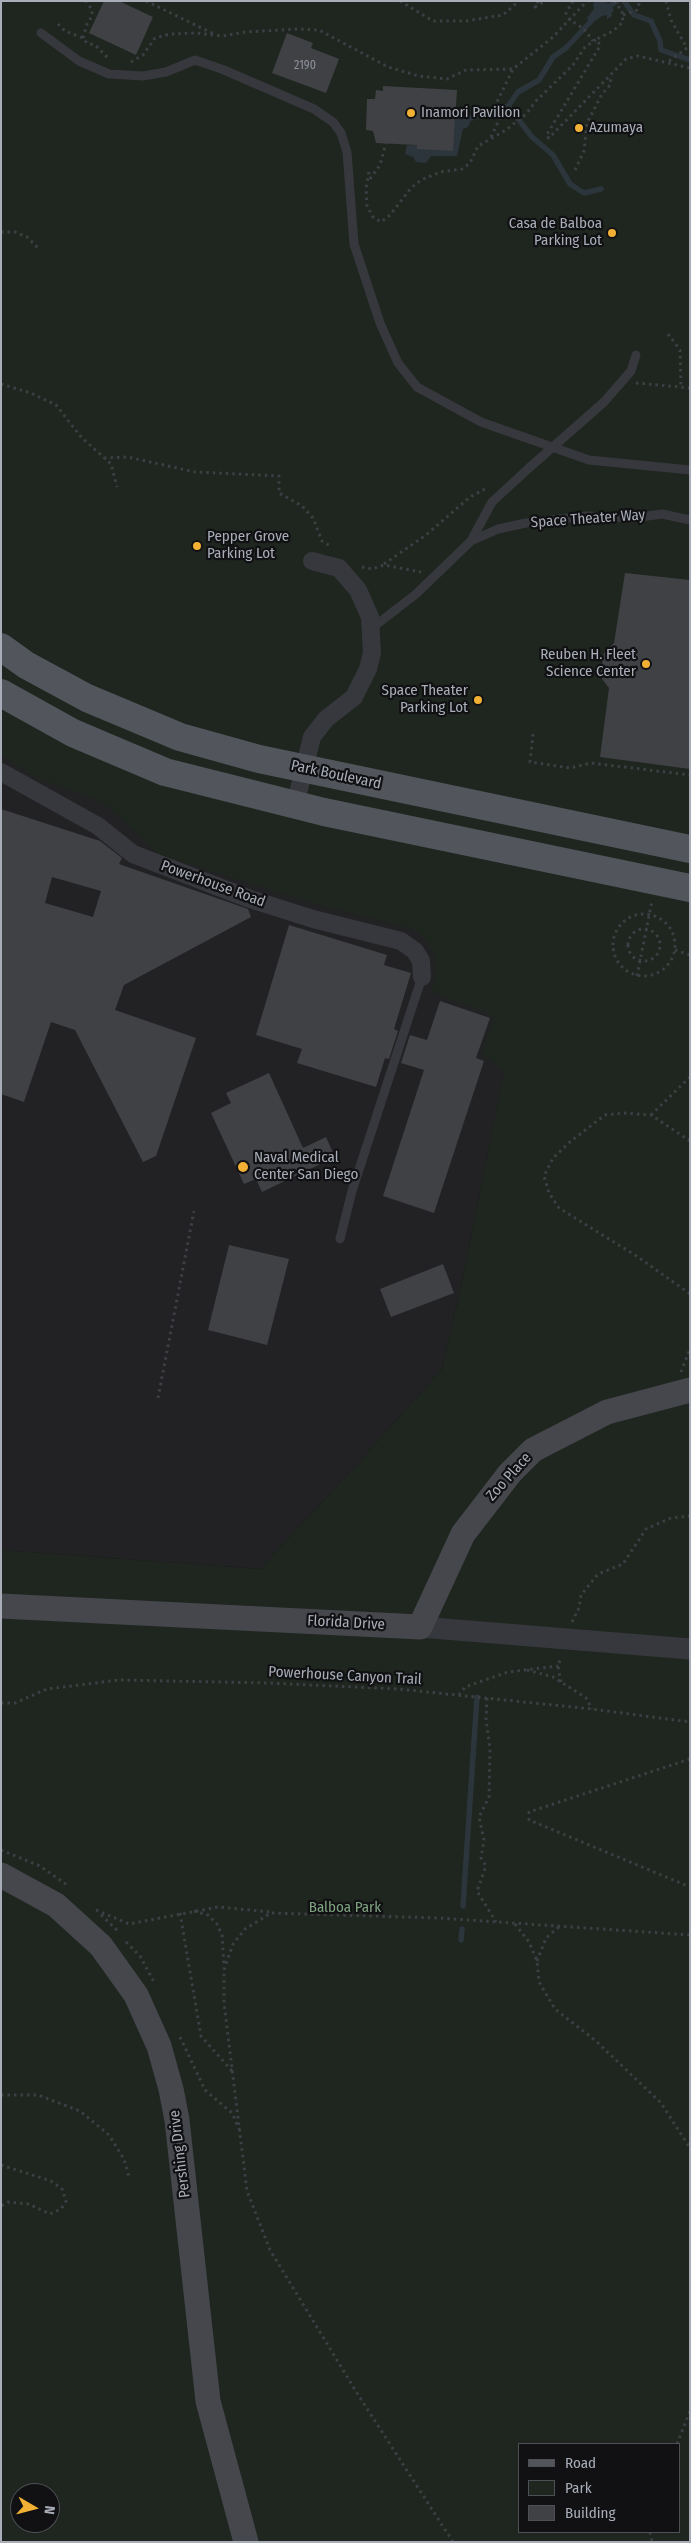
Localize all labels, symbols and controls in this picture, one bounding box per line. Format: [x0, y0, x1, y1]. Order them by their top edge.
house number: 2190 [294, 59, 316, 73]
place label: Inamori Pavilion [421, 104, 520, 122]
marker: Inamori Pavilion [405, 107, 417, 119]
place label: Azumaya [589, 119, 643, 137]
marker: Azumaya [573, 122, 585, 134]
place label: Casa de Balboa Parking Lot [509, 215, 602, 250]
marker: Casa de Balboa Parking Lot [606, 227, 618, 239]
street label: Space Theater Way [530, 506, 646, 532]
place label: Pepper Grove Parking Lot [207, 528, 289, 563]
marker: Pepper Grove Parking Lot [191, 540, 203, 552]
place label: Reuben H. Fleet Science Center [540, 646, 636, 681]
marker: Reuben H. Fleet Science Center [640, 658, 652, 670]
place label: Space Theater Parking Lot [381, 682, 468, 717]
marker: Space Theater Parking Lot [472, 694, 484, 706]
street label: Park Boulevard [289, 757, 383, 793]
street label: Powerhouse Road [158, 857, 268, 911]
place label: Naval Medical Center San Diego [254, 1149, 358, 1184]
marker: Naval Medical Center San Diego [236, 1160, 250, 1174]
street label: Zoo Place [483, 1449, 535, 1505]
street label: Florida Drive [307, 1612, 385, 1634]
street label: Powerhouse Canyon Trail [268, 1663, 422, 1689]
park label: Balboa Park [309, 1899, 381, 1917]
street label: Pershing Drive [166, 2109, 194, 2199]
legend [518, 2443, 681, 2533]
text: Road [565, 2454, 596, 2472]
text: Park [565, 2479, 592, 2497]
north arrow [10, 2483, 60, 2533]
text: Building [565, 2504, 616, 2522]
text: N [40, 2505, 58, 2515]

